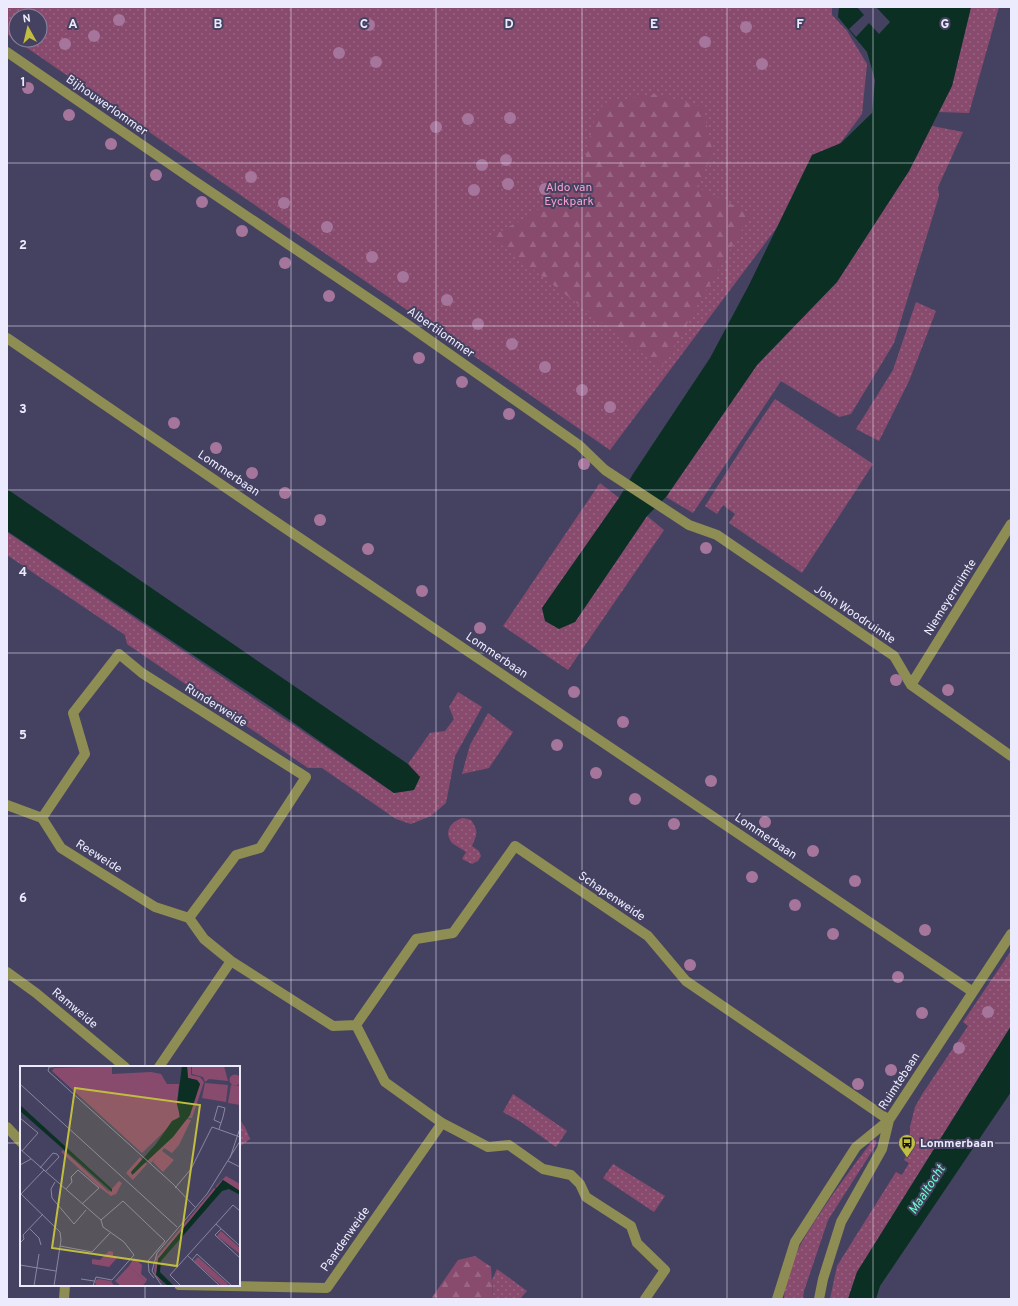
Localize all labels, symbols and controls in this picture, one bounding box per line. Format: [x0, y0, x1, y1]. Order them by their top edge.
north arrow [8, 8, 48, 48]
text: N [22, 12, 32, 27]
text: A [68, 17, 78, 33]
text: B [214, 17, 223, 33]
text: C [360, 17, 368, 33]
text: D [504, 17, 514, 33]
text: E [650, 17, 658, 33]
text: F [796, 17, 804, 33]
text: G [941, 17, 950, 33]
street label: Bijhouwerlommer [62, 72, 151, 140]
text: 1 [20, 75, 26, 91]
park label: Aldo van Eyckpark [544, 180, 594, 210]
text: 2 [19, 238, 27, 254]
street label: Albertilommer [404, 304, 478, 362]
text: 3 [19, 402, 27, 418]
street label: Lommerbaan [194, 447, 263, 501]
street label: Niemeyerruimte [921, 556, 981, 639]
text: 4 [19, 565, 27, 581]
street label: John Woodruimte [811, 582, 898, 648]
street label: Lommerbaan [462, 629, 531, 683]
street label: Runderweide [181, 680, 250, 731]
text: 5 [19, 728, 27, 744]
street label: Lommerbaan [731, 810, 800, 864]
street label: Reeweide [72, 836, 125, 877]
street label: Schapenweide [575, 868, 648, 925]
text: 6 [19, 891, 27, 907]
street label: Ramweide [48, 985, 101, 1033]
street label: Ruimtebaan [875, 1050, 924, 1113]
inset map [20, 1066, 240, 1286]
bus stop icon: Lommerbaan [897, 1133, 917, 1158]
place label: Lommerbaan [920, 1136, 994, 1152]
water label: Maaltocht [906, 1161, 950, 1218]
street label: Paardenweide [318, 1204, 374, 1275]

